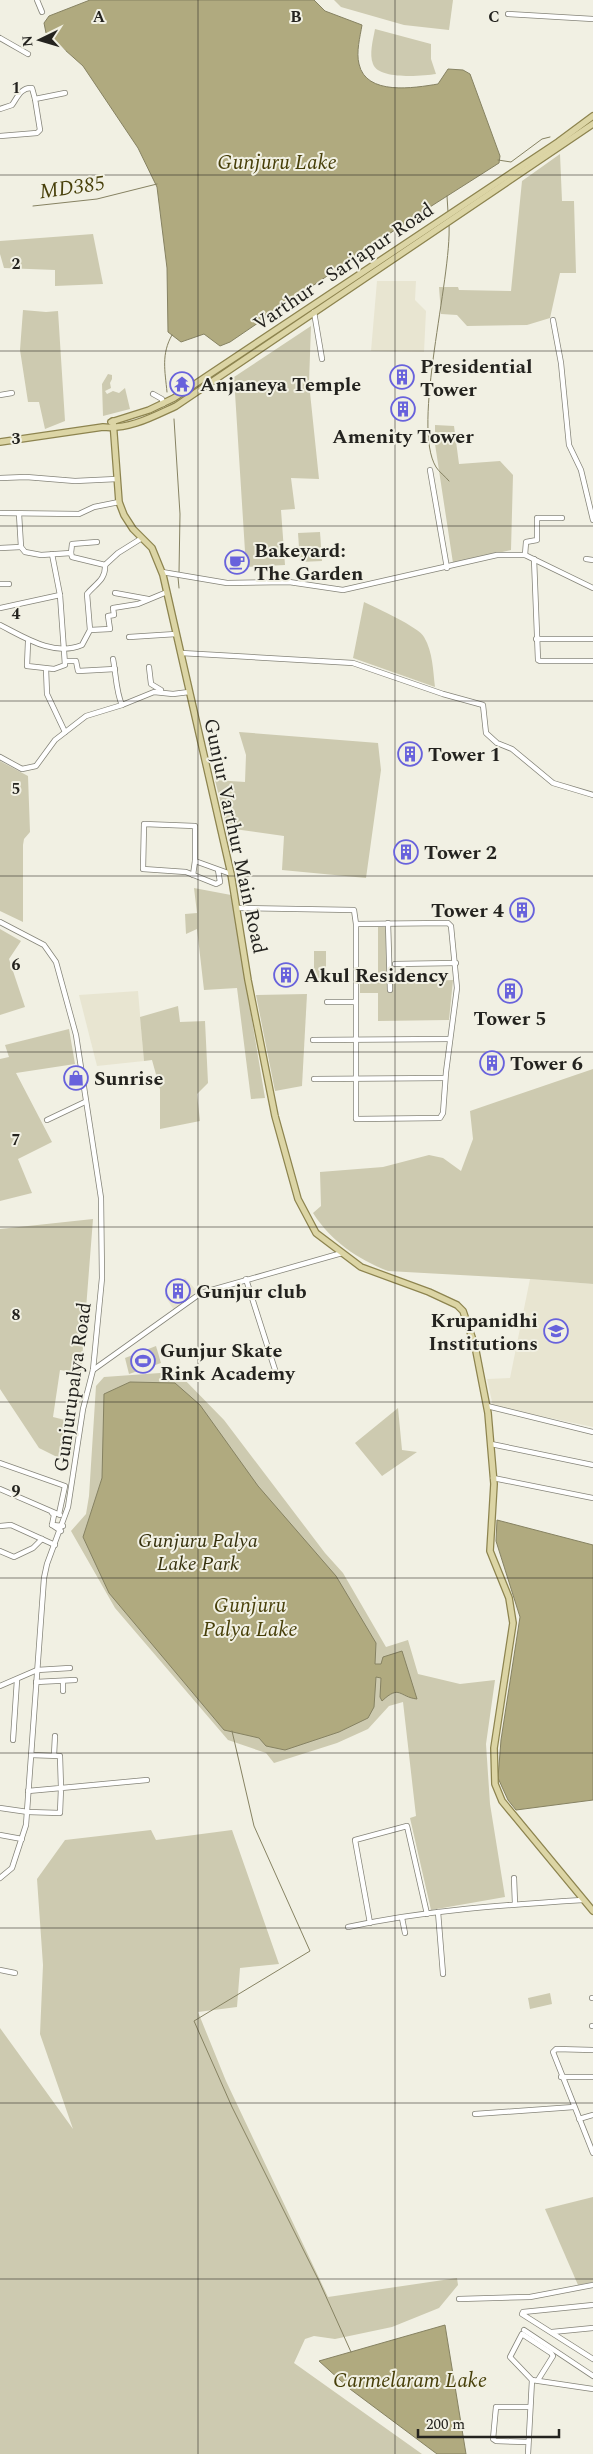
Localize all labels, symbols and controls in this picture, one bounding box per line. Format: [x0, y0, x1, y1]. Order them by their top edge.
text: A [93, 5, 106, 29]
text: B [290, 5, 302, 29]
text: C [488, 5, 500, 29]
north arrow [15, 15, 65, 65]
text: N [17, 34, 39, 48]
text: 1 [12, 76, 20, 100]
water label: Gunjuru Lake [217, 147, 337, 179]
water label: MD385 [37, 168, 107, 208]
street label: Varthur - Sarjapur Road [247, 195, 440, 339]
text: 2 [12, 252, 21, 276]
place label: Presidential Tower [420, 352, 533, 405]
building icon: Presidential Tower [389, 364, 415, 390]
place label: Anjaneya Temple [200, 370, 361, 400]
temple icon: Anjaneya Temple [169, 371, 195, 397]
building icon: Amenity Tower [390, 396, 416, 422]
place label: Amenity Tower [332, 422, 474, 452]
text: 3 [12, 427, 21, 451]
place label: Bakeyard: The Garden [254, 536, 363, 589]
cafe icon: Bakeyard: The Garden [224, 549, 250, 575]
text: 4 [12, 602, 21, 626]
street label: Gunjur Varthur Main Road [195, 716, 275, 957]
place label: Tower 1 [428, 740, 501, 770]
building icon: Tower 1 [397, 741, 423, 767]
text: 5 [12, 777, 20, 801]
place label: Tower 2 [424, 838, 497, 868]
building icon: Tower 2 [393, 839, 419, 865]
place label: Tower 4 [431, 896, 504, 926]
building icon: Tower 4 [509, 897, 535, 923]
text: 6 [12, 953, 21, 977]
place label: Akul Residency [304, 961, 449, 991]
building icon: Akul Residency [273, 962, 299, 988]
building icon: Tower 5 [497, 978, 523, 1004]
place label: Tower 5 [473, 1004, 547, 1034]
place label: Tower 6 [510, 1049, 583, 1079]
building icon: Tower 6 [479, 1050, 505, 1076]
place label: Sunrise [94, 1064, 163, 1094]
shop icon: Sunrise [63, 1065, 89, 1091]
text: 7 [12, 1128, 21, 1152]
place label: Gunjur club [196, 1277, 307, 1307]
building icon: Gunjur club [165, 1278, 191, 1304]
street label: Gunjurupalya Road [46, 1300, 100, 1474]
text: 8 [12, 1303, 21, 1327]
place label: Krupanidhi Institutions [428, 1306, 538, 1359]
school or university icon: Krupanidhi Institutions [543, 1318, 569, 1344]
place label: Gunjur Skate Rink Academy [160, 1336, 296, 1389]
sports icon: Gunjur Skate Rink Academy [130, 1348, 156, 1374]
text: 9 [12, 1479, 21, 1503]
park label: Gunjuru Palya Lake Park [138, 1526, 258, 1579]
water label: Gunjuru Palya Lake [202, 1590, 298, 1646]
water label: Carmelaram Lake [333, 2365, 487, 2397]
scale bar [418, 2406, 559, 2438]
text: 200 m [426, 2413, 465, 2436]

